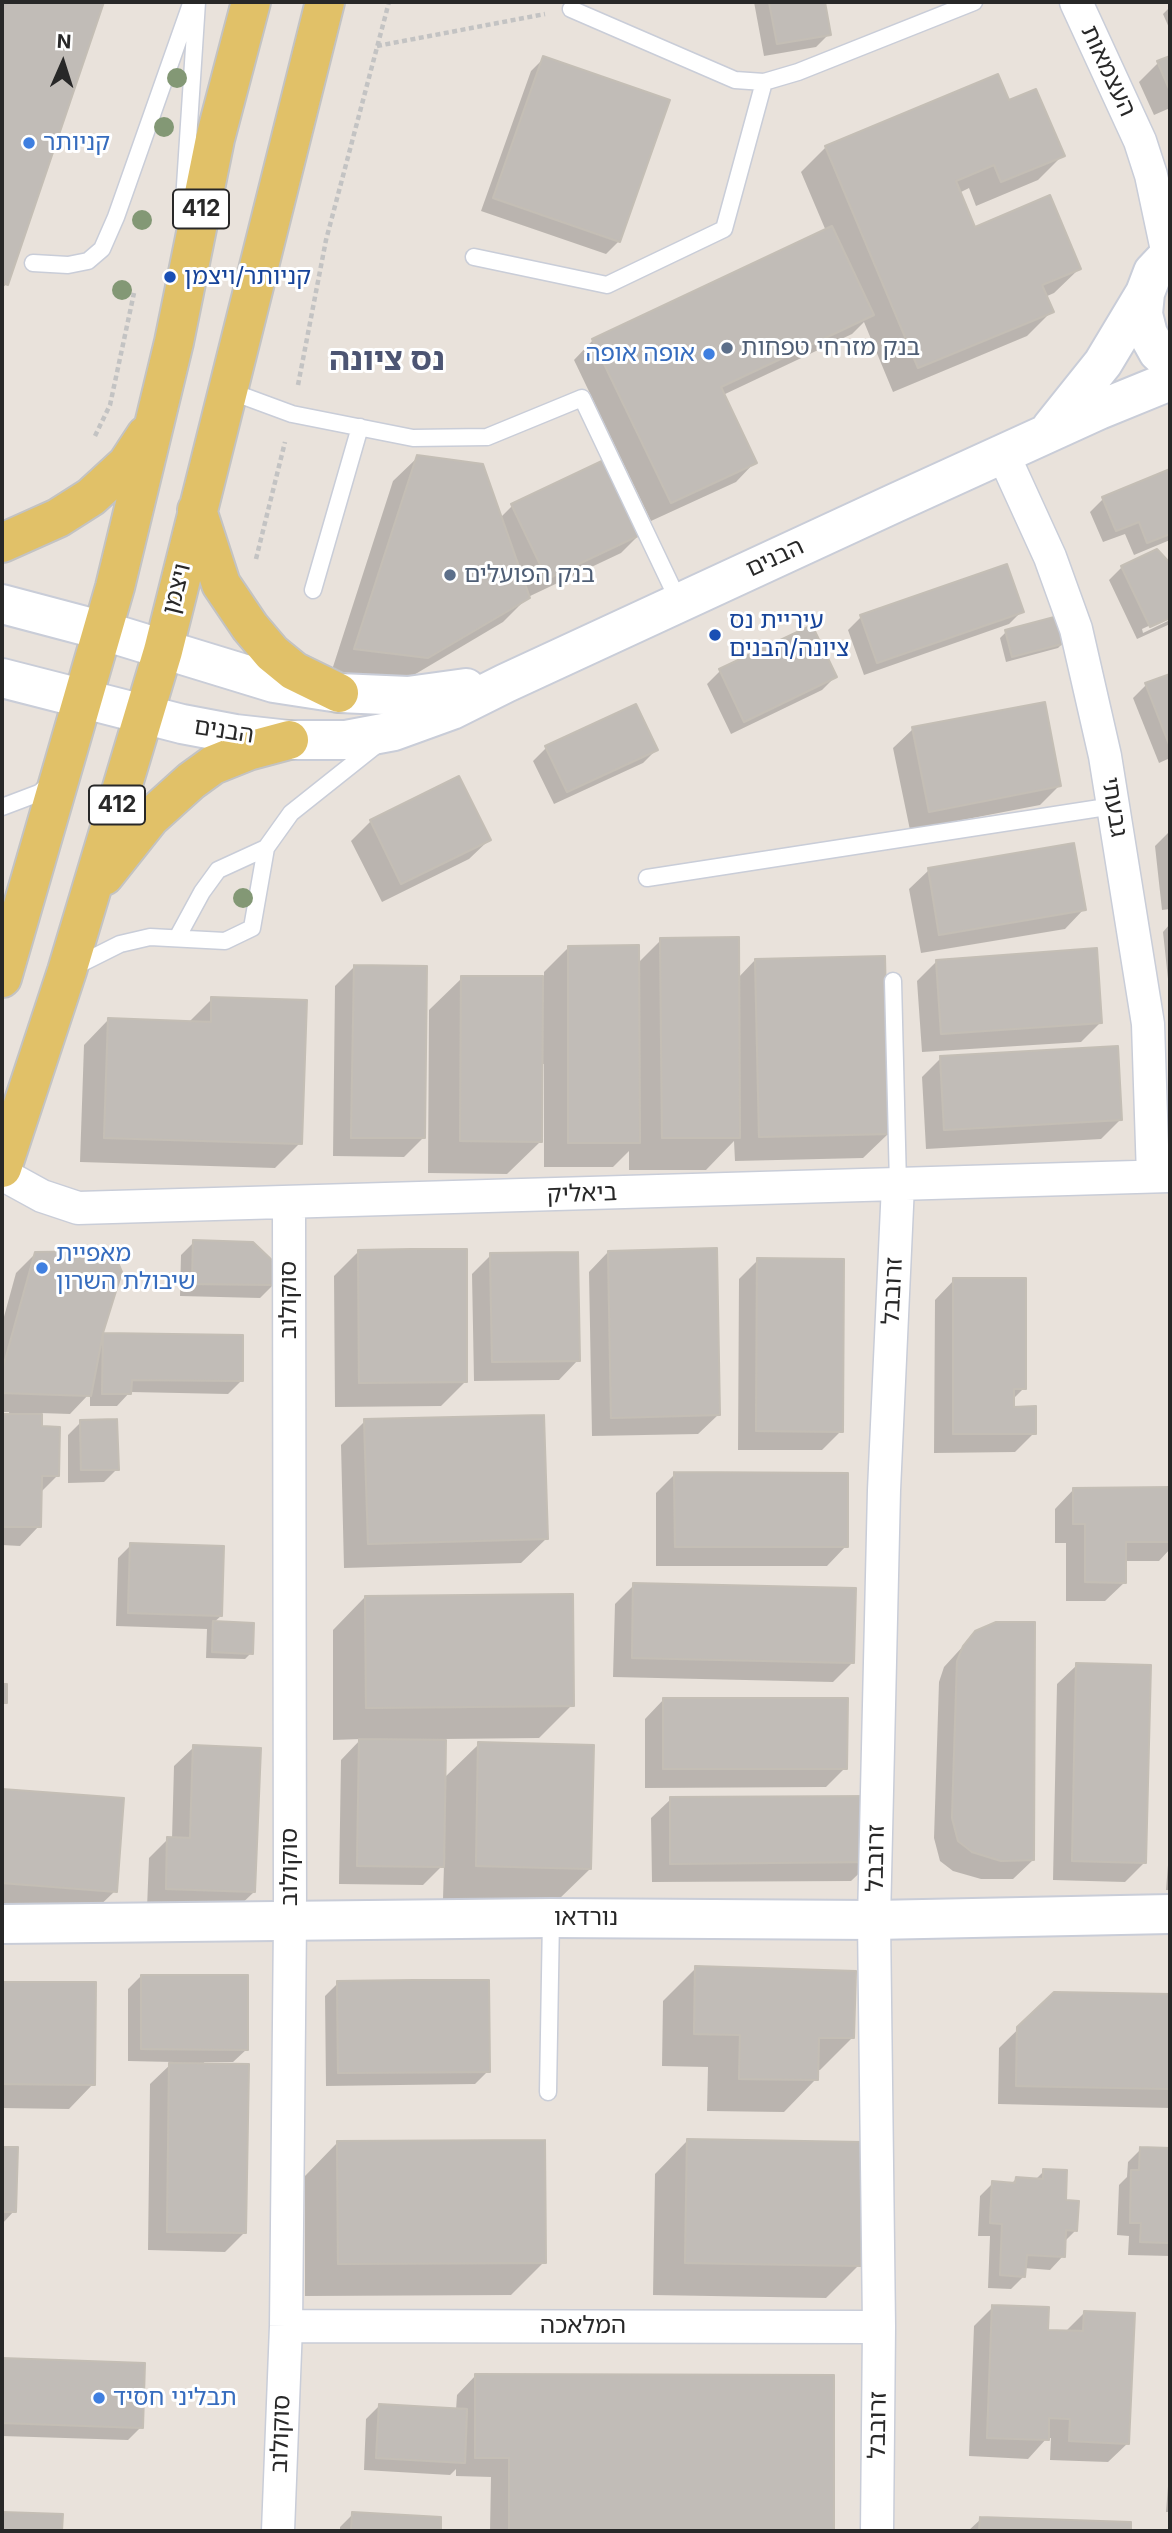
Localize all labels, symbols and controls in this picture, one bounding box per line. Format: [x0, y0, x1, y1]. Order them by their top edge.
street label: העצמאות [1074, 21, 1142, 121]
north arrow [28, 28, 98, 98]
text: N [56, 30, 72, 53]
place label: קניותר [43, 129, 110, 157]
marker: קניותר [21, 135, 37, 151]
road number: 412 [173, 190, 229, 229]
place label: קניותר/ויצמן [184, 263, 311, 291]
marker: קניותר/ויצמן [162, 269, 178, 285]
place label: בנק מזרחי טפחות [741, 334, 920, 362]
place label: אופה אופה [585, 340, 695, 368]
marker: בנק מזרחי טפחות [719, 340, 735, 356]
district label: נס ציונה [329, 341, 445, 379]
marker: אופה אופה [701, 346, 717, 362]
street label: הבנים [742, 532, 808, 584]
street label: ויצמן [157, 561, 197, 617]
place label: בנק הפועלים [464, 561, 595, 589]
marker: בנק הפועלים [442, 567, 458, 583]
place label: עיריית נס ציונה/הבנים [729, 607, 849, 663]
marker: עיריית נס ציונה/הבנים [707, 627, 723, 643]
street label: הבנים [192, 712, 256, 750]
street label: גבעתי [1095, 775, 1133, 839]
road number: 412 [89, 786, 145, 824]
street label: ביאליק [546, 1178, 618, 1210]
place label: מאפיית שיבולת השרון [56, 1240, 196, 1296]
street label: זרובבל [877, 1257, 909, 1325]
marker: מאפיית שיבולת השרון [34, 1260, 50, 1276]
street label: סוקולוב [275, 1261, 303, 1339]
street label: זרובבל [861, 1824, 891, 1892]
street label: סוקולוב [276, 1828, 304, 1906]
street label: נורדאו [554, 1904, 618, 1932]
street label: המלאכה [540, 2312, 626, 2340]
place label: תבליני חסיד [113, 2384, 237, 2412]
marker: תבליני חסיד [91, 2390, 107, 2406]
street label: זרובבל [863, 2391, 893, 2459]
street label: סוקולוב [265, 2394, 297, 2474]

